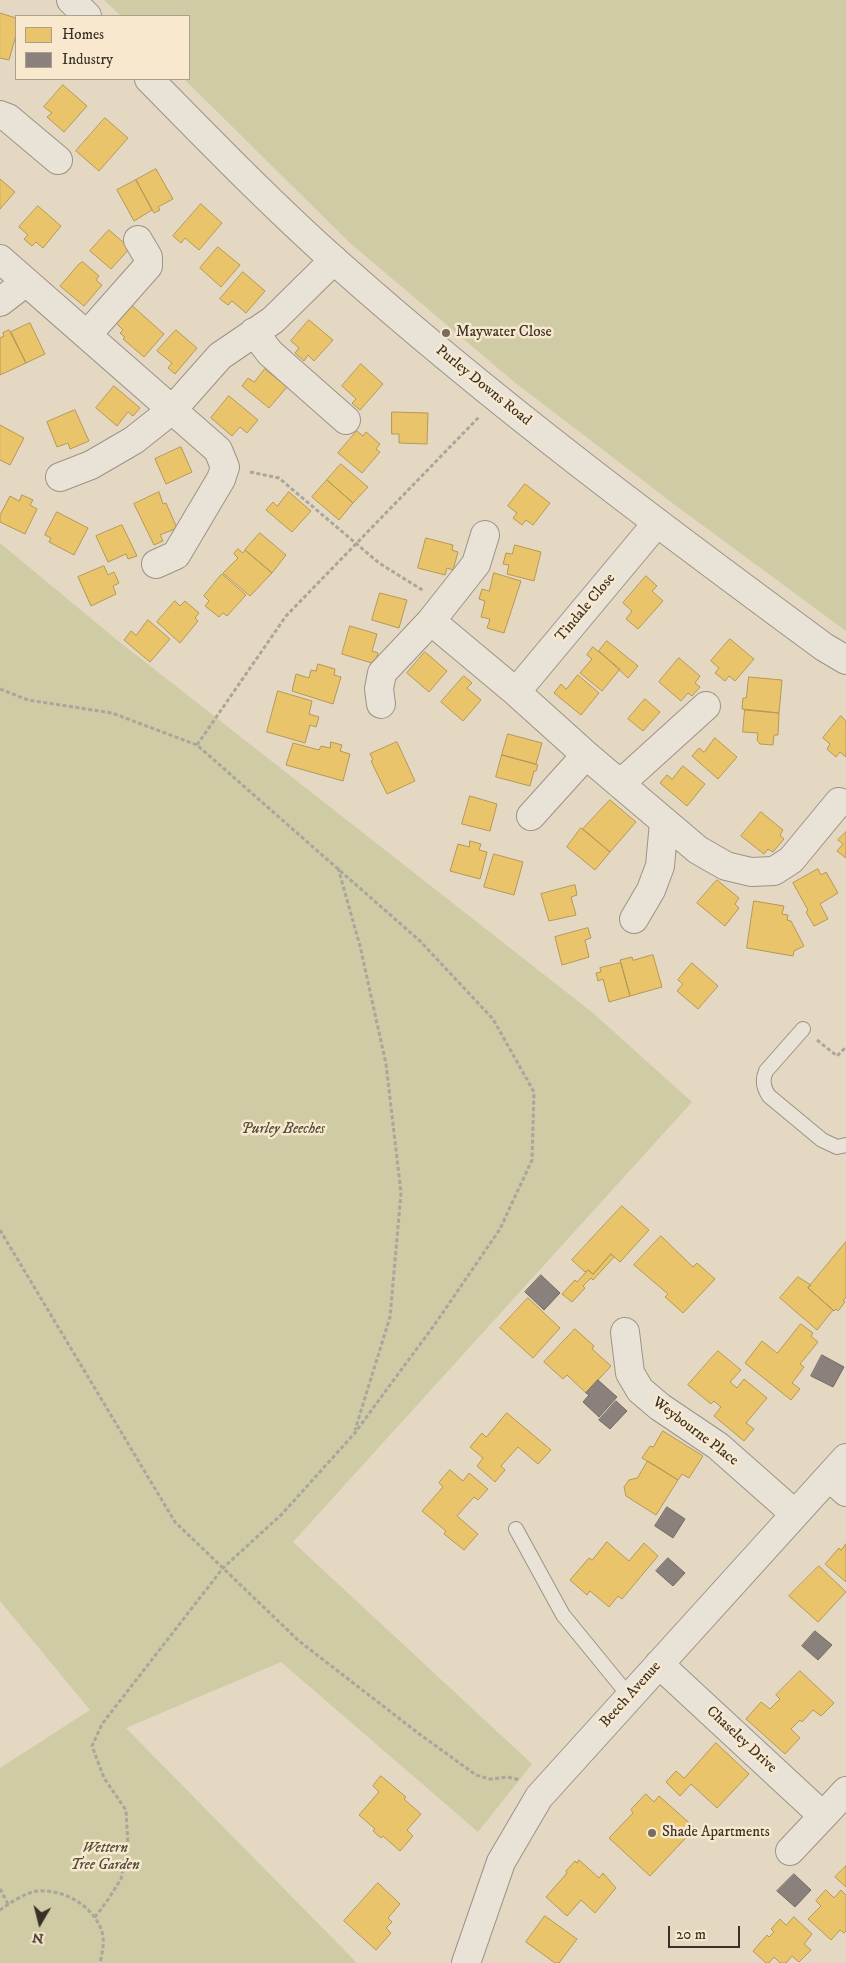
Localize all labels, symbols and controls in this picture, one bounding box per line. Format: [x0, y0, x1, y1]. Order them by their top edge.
legend [15, 15, 190, 80]
text: Homes [62, 25, 104, 44]
text: Industry [62, 50, 113, 69]
place label: Maywater Close [456, 324, 552, 342]
marker: Maywater Close [440, 327, 452, 339]
street label: Purley Downs Road [432, 342, 534, 430]
street label: Tindale Close [552, 570, 620, 646]
park label: Purley Beeches [241, 1121, 325, 1139]
street label: Weybourne Place [648, 1394, 742, 1470]
street label: Beech Avenue [597, 1658, 665, 1732]
street label: Chaseley Drive [702, 1703, 780, 1777]
place label: Shade Apartments [662, 1824, 770, 1842]
marker: Shade Apartments [646, 1827, 658, 1839]
park label: Wettern Tree Garden [70, 1840, 140, 1875]
north arrow [15, 1898, 65, 1948]
scale bar [671, 1916, 744, 1948]
text: 20 m [676, 1925, 706, 1944]
text: N [31, 1928, 45, 1948]

